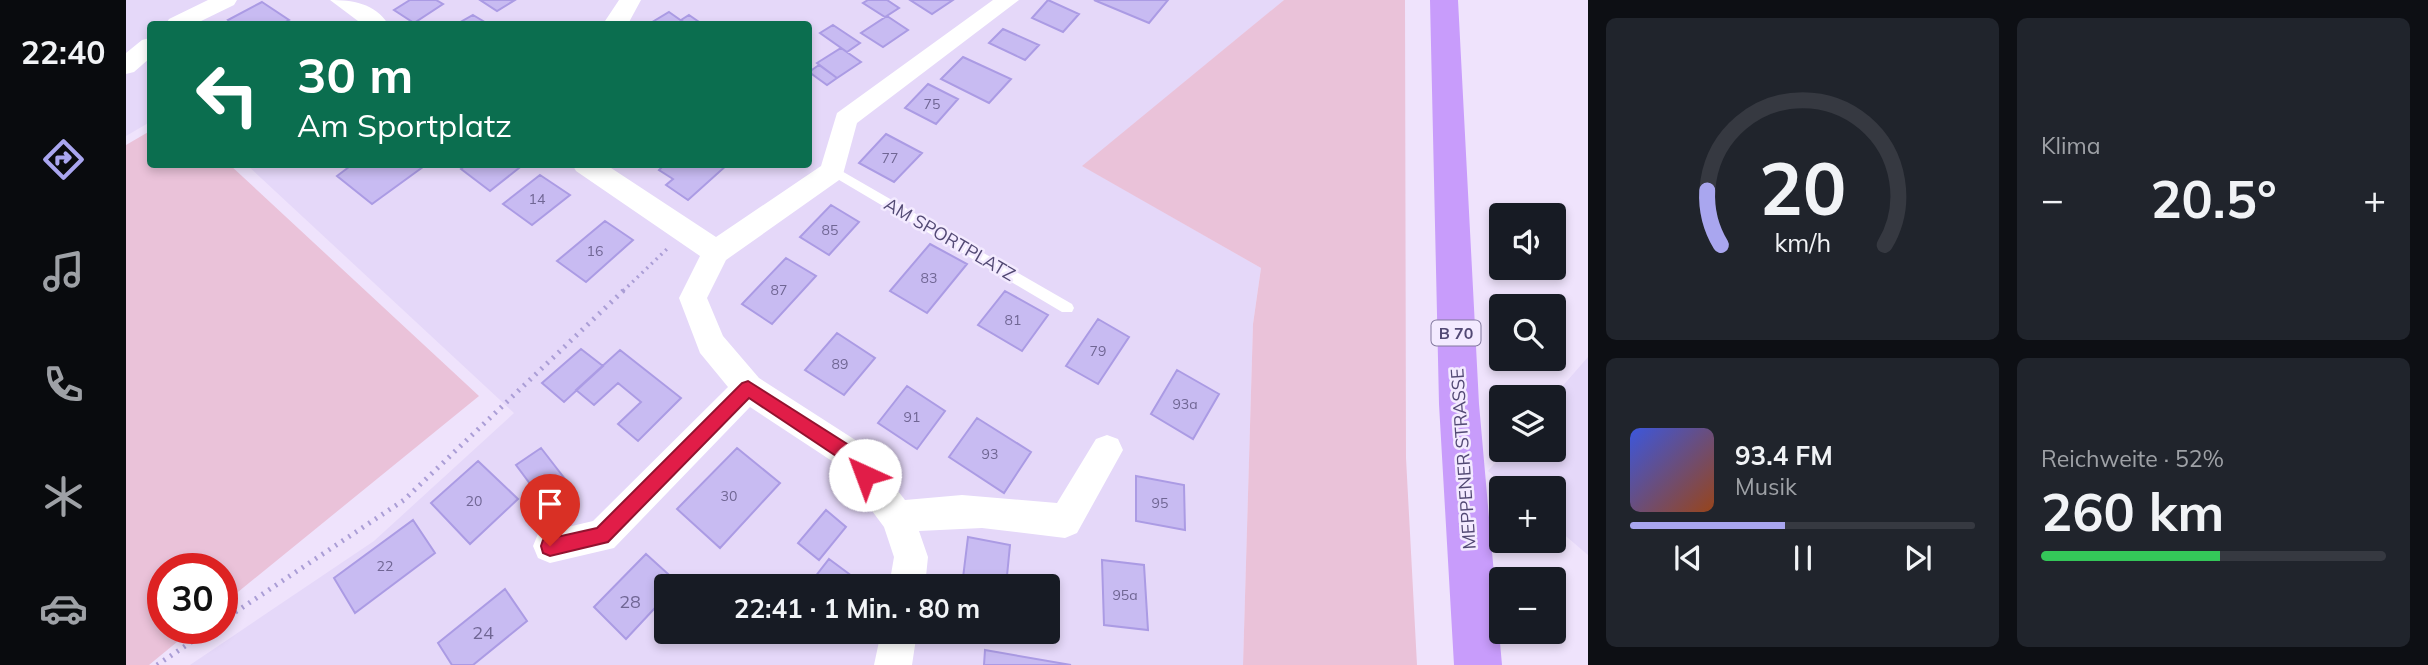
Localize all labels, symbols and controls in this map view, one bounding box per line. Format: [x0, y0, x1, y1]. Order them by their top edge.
text: 22:40 [21, 32, 105, 72]
text: 30 m [297, 44, 413, 105]
icon: left [182, 49, 273, 140]
house number: 75 [924, 95, 940, 113]
text: Am Sportplatz [297, 105, 512, 145]
text: Klima [2041, 131, 2101, 160]
icon: directions [39, 135, 88, 184]
text: 20 [1759, 142, 1846, 233]
house number: 77 [882, 149, 898, 167]
text: 20.5° [2150, 166, 2277, 231]
text: − [2041, 175, 2064, 223]
text: + [2363, 175, 2386, 223]
house number: 14 [529, 190, 546, 208]
street label: AM SPORTPLATZ [880, 192, 1020, 286]
map controls [1489, 203, 1566, 644]
button: sound [1489, 203, 1566, 280]
house number: 85 [822, 221, 838, 239]
text: km/h [1774, 227, 1831, 258]
house number: 16 [587, 242, 603, 260]
icon: music [39, 247, 88, 296]
house number: 83 [921, 269, 937, 287]
house number: 87 [771, 281, 787, 299]
button: search [1489, 294, 1566, 371]
house number: 81 [1005, 311, 1021, 329]
road number: B 70 [1432, 320, 1480, 346]
house number: 79 [1090, 342, 1106, 360]
house number: 89 [832, 355, 848, 373]
icon: phone [39, 360, 88, 409]
street label: MEPPENER STRASSE [1445, 368, 1481, 550]
button: layers [1489, 385, 1566, 462]
house number: 93a [1172, 395, 1198, 413]
house number: 91 [904, 408, 920, 426]
position arrow [828, 438, 902, 512]
text: 93.4 FM [1735, 439, 1833, 472]
text: Reichweite · 52% [2041, 444, 2224, 473]
house number: 93 [982, 445, 998, 463]
icon: climate [39, 472, 88, 521]
text: Musik [1735, 472, 1797, 501]
pin [520, 474, 580, 546]
button: + [1489, 476, 1566, 553]
text: 260 km [2041, 479, 2224, 544]
icon: arrive [531, 485, 569, 523]
house number: 30 [721, 487, 737, 505]
house number: 20 [466, 492, 482, 510]
house number: 95 [1152, 494, 1168, 512]
icon: previous [1669, 539, 1707, 577]
icon: pause [1784, 539, 1822, 577]
icon: next [1899, 539, 1937, 577]
speed limit sign: 30 [147, 553, 238, 644]
house number: 22 [377, 557, 393, 575]
button: − [1489, 567, 1566, 644]
icon: car [39, 584, 88, 633]
house number: 95a [1112, 586, 1138, 604]
house number: 28 [619, 590, 641, 613]
text: 22:41 · 1 Min. · 80 m [734, 592, 980, 625]
house number: 24 [472, 621, 494, 644]

